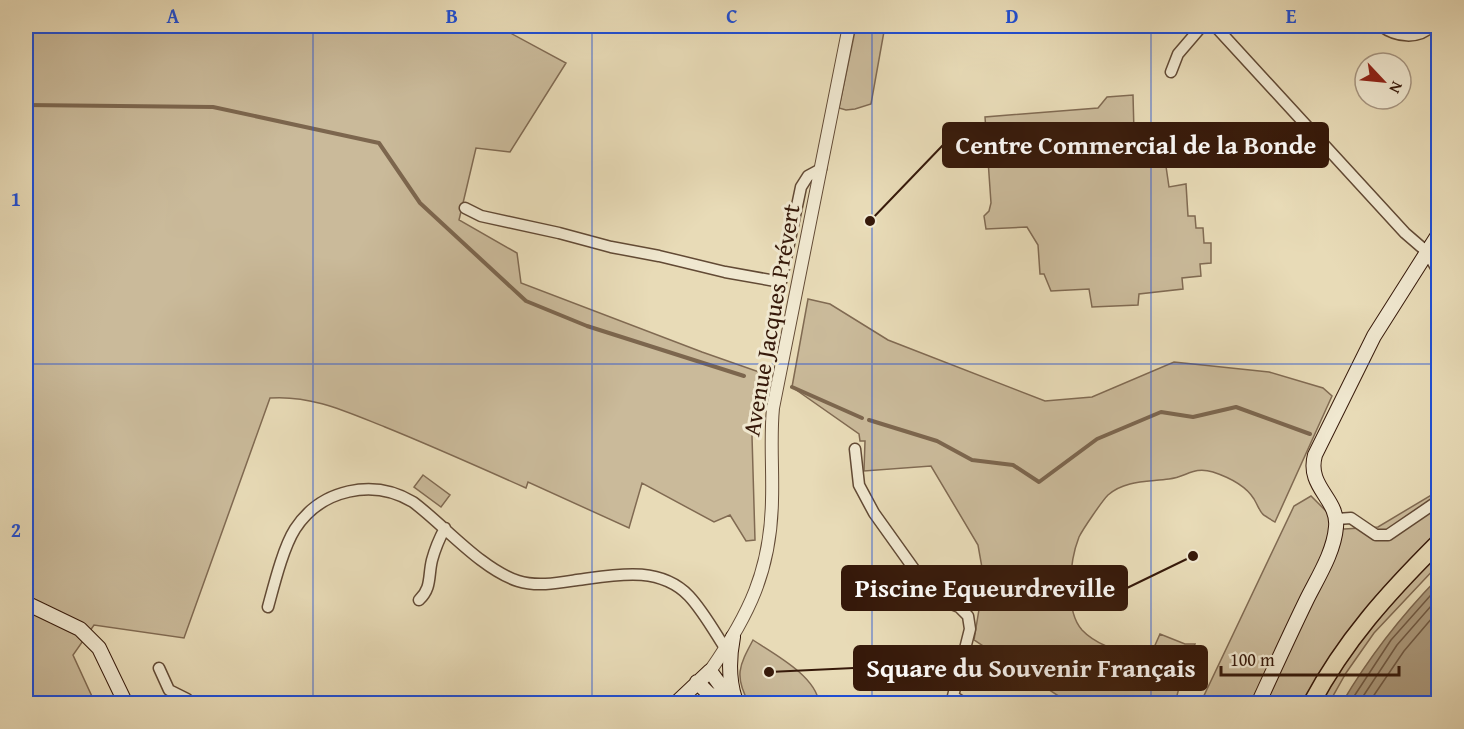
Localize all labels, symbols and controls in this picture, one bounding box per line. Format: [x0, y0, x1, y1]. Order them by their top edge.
text: A [167, 1, 180, 30]
text: B [446, 1, 458, 30]
text: C [726, 1, 738, 30]
text: D [1005, 1, 1019, 30]
text: E [1286, 1, 1297, 30]
north arrow [1353, 51, 1413, 111]
text: N [1383, 78, 1410, 98]
callout: Centre Commercial de la Bonde [943, 123, 1328, 167]
text: Centre Commercial de la Bonde [956, 125, 1317, 164]
text: 1 [11, 184, 21, 213]
street label: Avenue Jacques Prévert [733, 201, 809, 439]
text: 2 [11, 515, 21, 544]
callout: Piscine Equeurdreville [842, 566, 1127, 610]
text: Piscine Equeurdreville [855, 568, 1116, 607]
scale bar [1221, 639, 1400, 677]
callout: Square du Souvenir Français [854, 646, 1207, 690]
text: 100 m [1230, 646, 1275, 673]
text: Square du Souvenir Français [866, 648, 1196, 687]

